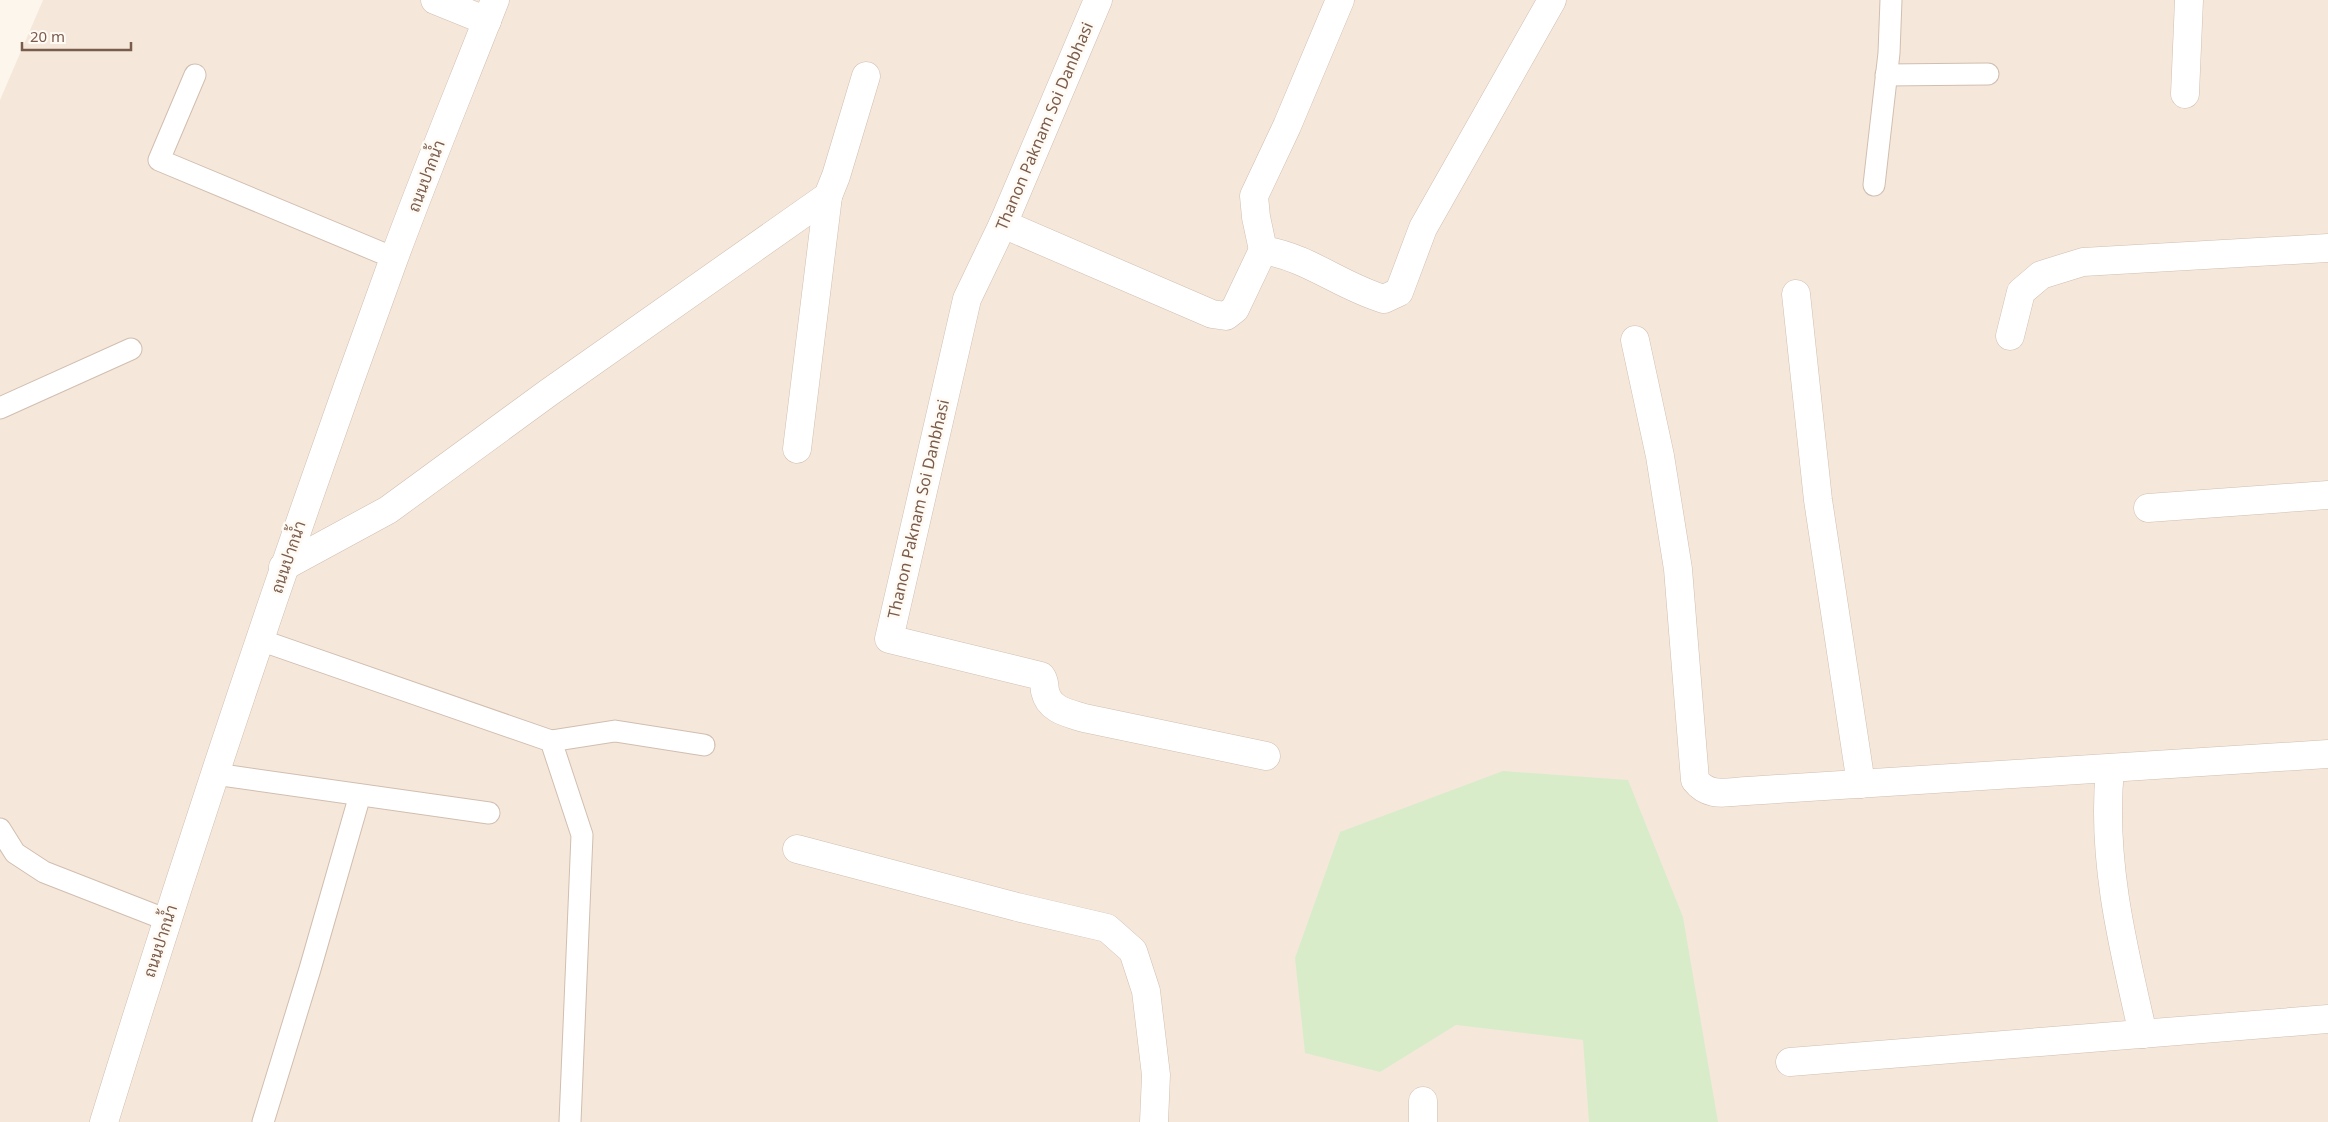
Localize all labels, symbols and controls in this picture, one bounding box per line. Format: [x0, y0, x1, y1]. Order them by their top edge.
street label: Thanon Paknam Soi Danbhasi [990, 18, 1098, 234]
scale bar [22, 20, 131, 52]
text: 20 m [30, 26, 65, 46]
street label: ถนนปากน้ำ [399, 136, 450, 215]
street label: Thanon Paknam Soi Danbhasi [882, 397, 954, 621]
street label: ถนนปากน้ำ [263, 517, 311, 596]
street label: ถนนปากน้ำ [135, 901, 182, 980]

